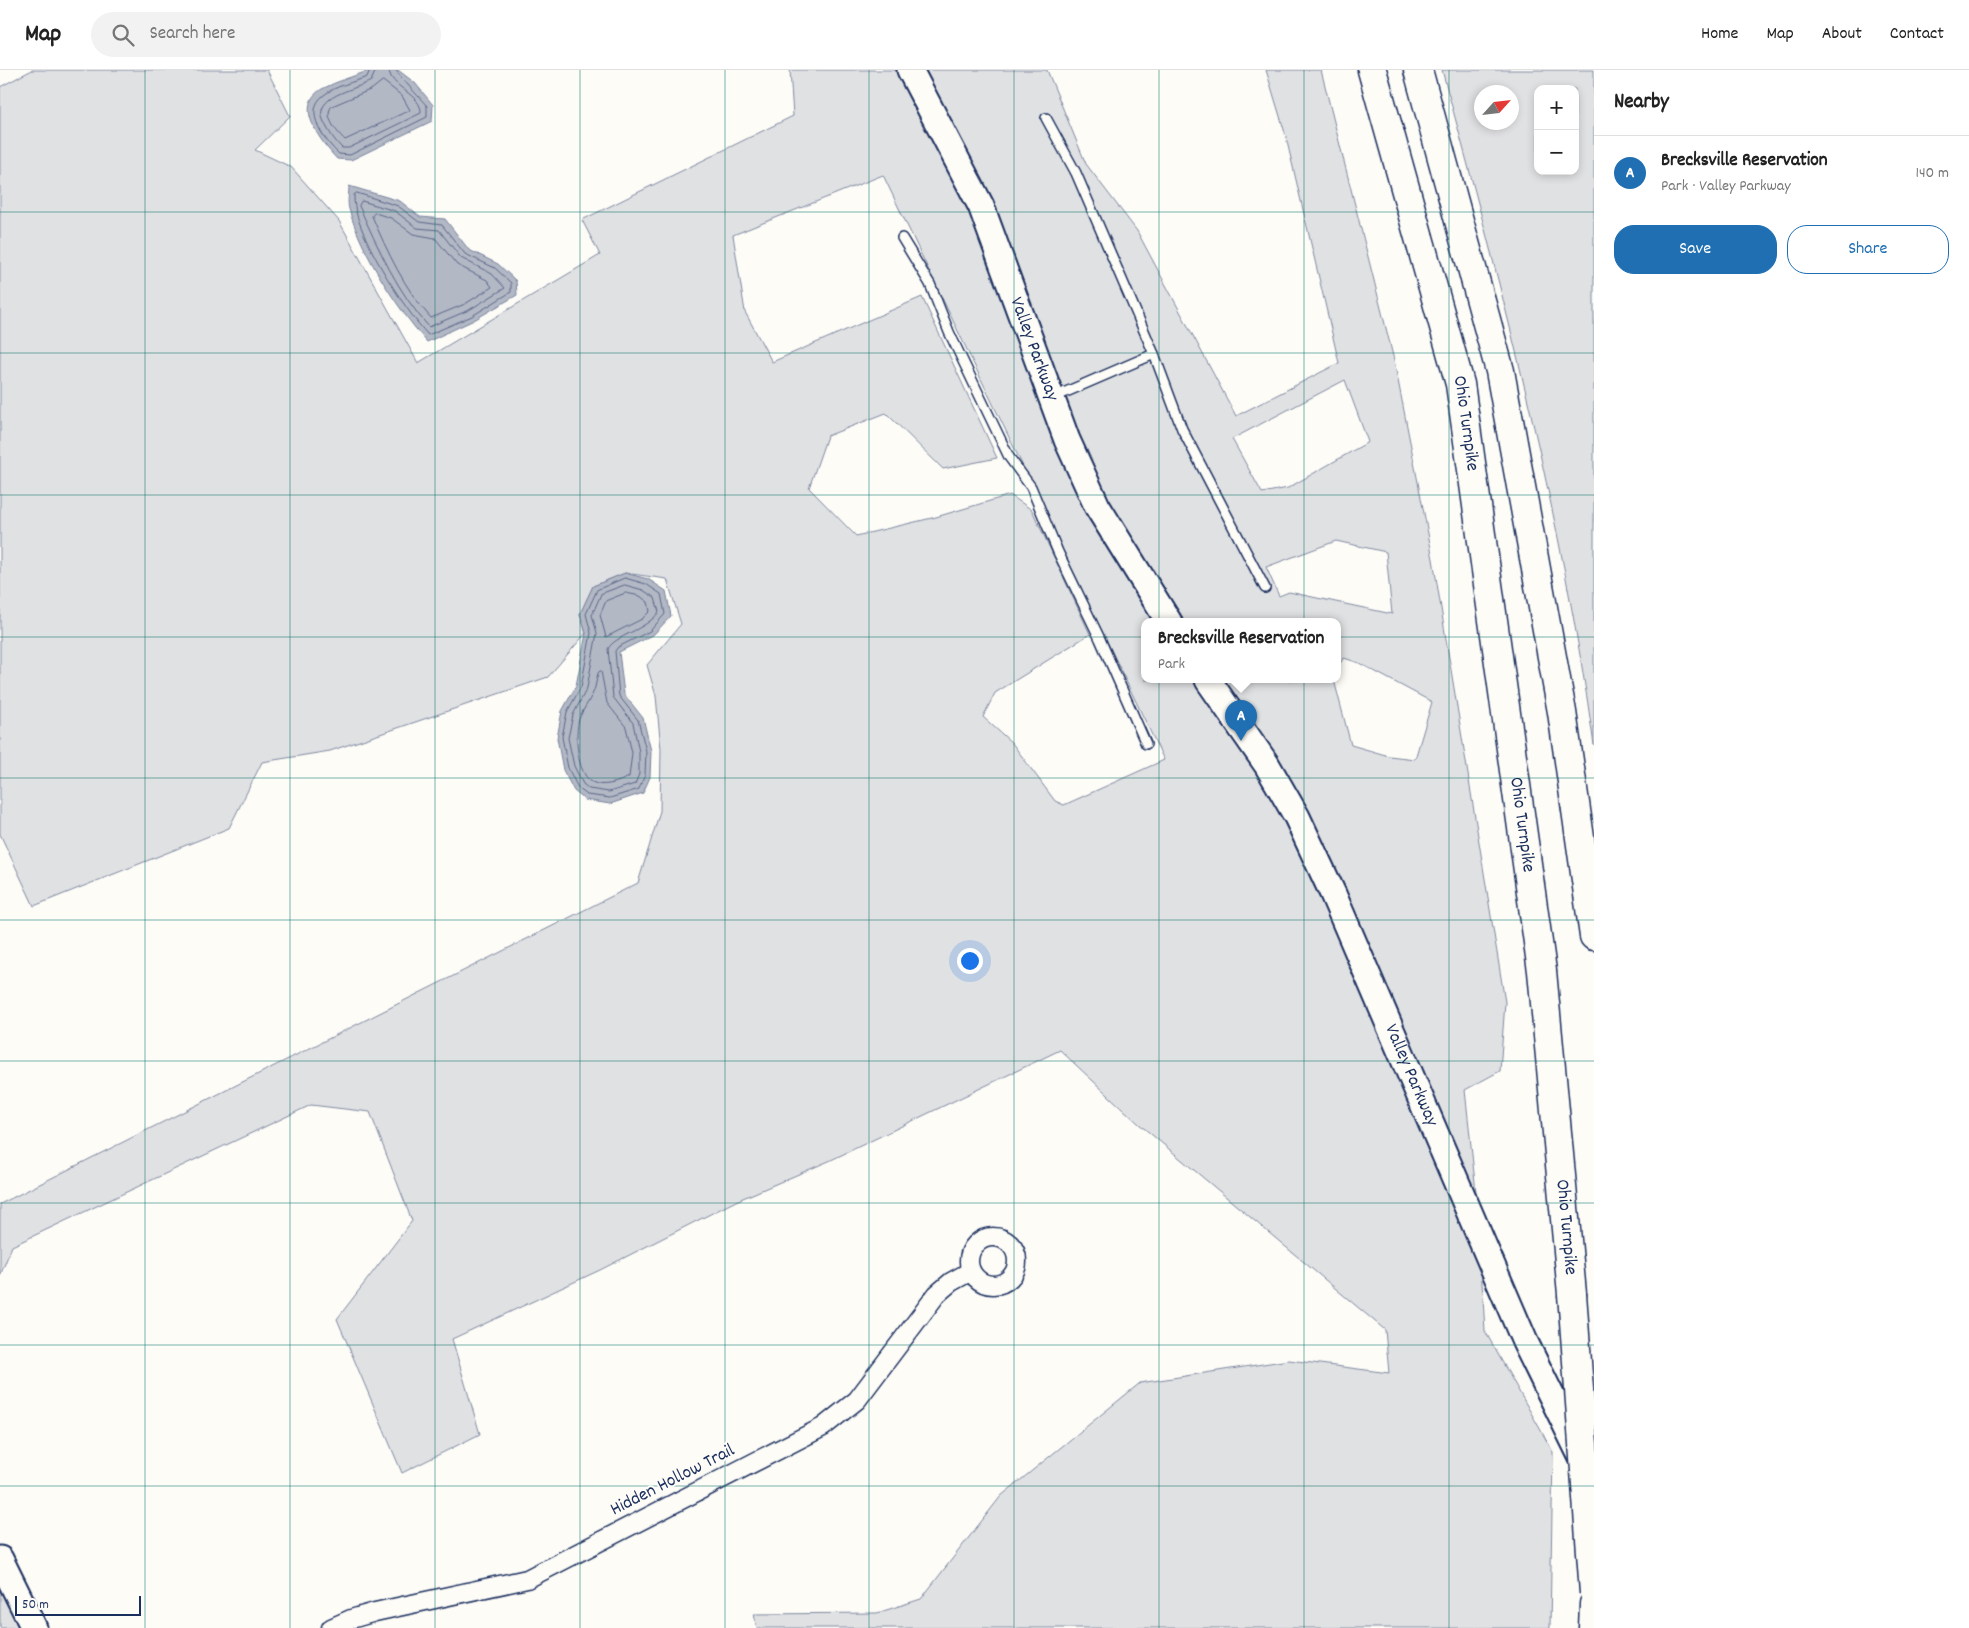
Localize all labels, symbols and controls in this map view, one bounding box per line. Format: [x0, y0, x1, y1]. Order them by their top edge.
search box [91, 12, 441, 57]
text: Map [25, 18, 61, 52]
icon: search [109, 21, 137, 49]
text: Search here [149, 21, 235, 48]
text: Home [1701, 22, 1738, 47]
text: Map [1766, 22, 1794, 47]
text: About [1822, 22, 1862, 47]
text: Contact [1890, 22, 1944, 47]
north arrow [1474, 85, 1519, 130]
map controls [1534, 85, 1579, 175]
button: + [1534, 85, 1579, 130]
text: Nearby [1614, 88, 1669, 118]
button: − [1534, 130, 1579, 175]
text: Brecksville Reservation [1661, 148, 1828, 175]
text: A [1626, 162, 1634, 185]
text: 140 m [1915, 162, 1949, 185]
text: Park · Valley Parkway [1661, 175, 1791, 198]
button: Save [1614, 225, 1777, 274]
button: Share [1787, 225, 1949, 274]
street label: Valley Parkway [1002, 293, 1065, 405]
street label: Ohio Turnpike [1445, 373, 1486, 473]
popup [1141, 618, 1341, 683]
text: Brecksville Reservation [1158, 626, 1324, 653]
text: Park [1158, 653, 1185, 676]
pin: A [1225, 700, 1257, 741]
street label: Ohio Turnpike [1502, 775, 1542, 874]
your location [957, 948, 983, 974]
street label: Valley Parkway [1377, 1020, 1445, 1131]
street label: Ohio Turnpike [1548, 1178, 1584, 1276]
street label: Hidden Hollow Trail [606, 1438, 740, 1524]
scale bar [15, 1593, 141, 1616]
text: 50 m [22, 1595, 49, 1615]

